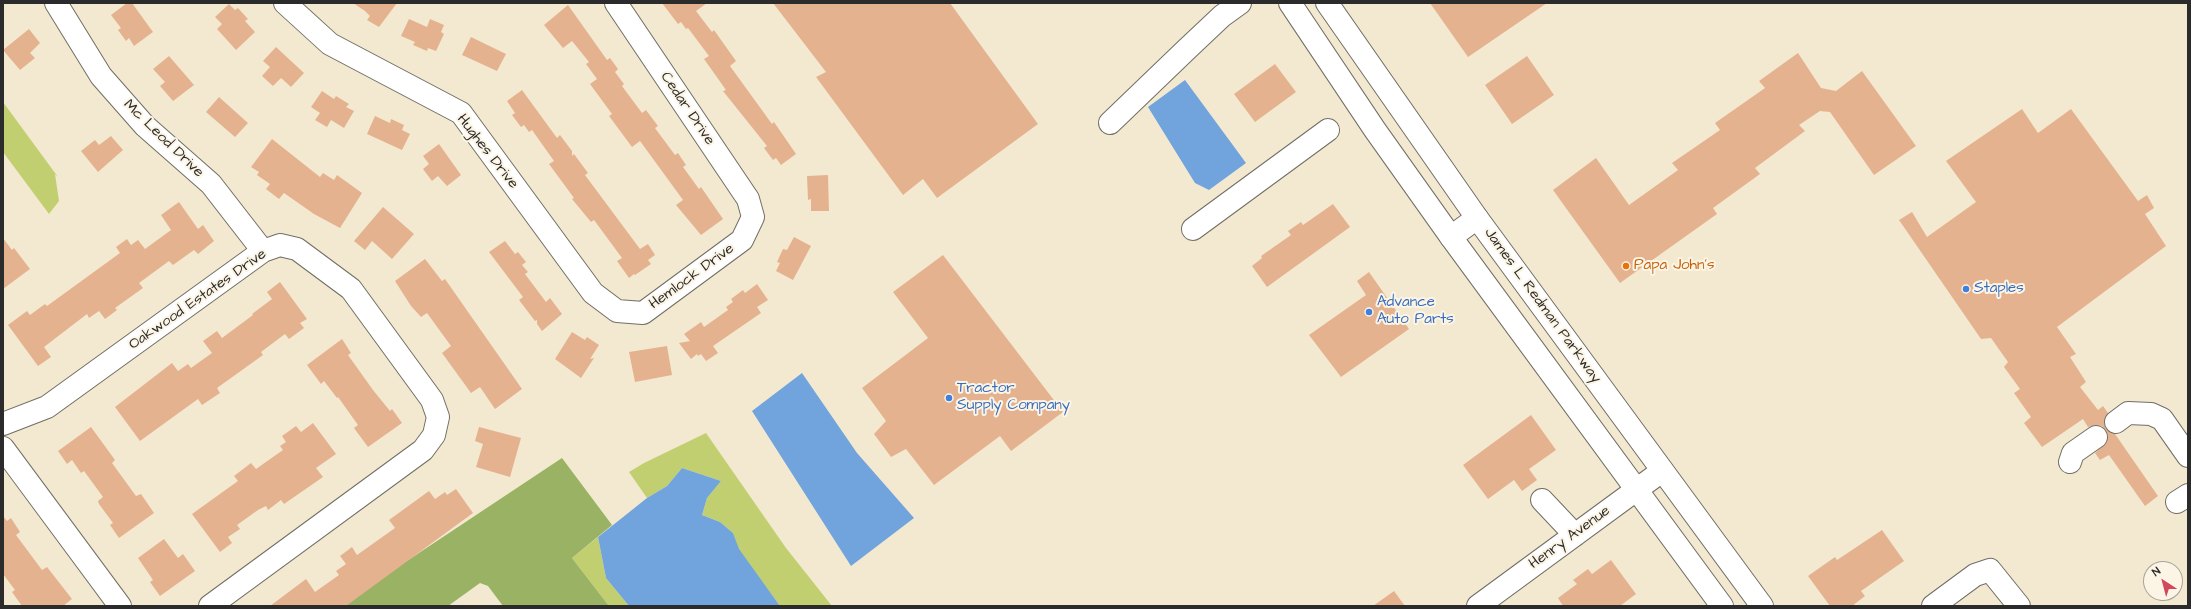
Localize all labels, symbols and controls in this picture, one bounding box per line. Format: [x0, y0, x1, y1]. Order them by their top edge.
street label: Cedar Drive [656, 69, 718, 149]
street label: Mc Leod Drive [119, 96, 207, 182]
street label: Hughes Drive [452, 111, 522, 193]
street label: James L Redman Parkway [1480, 225, 1604, 387]
street label: Hemlock Drive [646, 240, 738, 314]
street label: Oakwood Estates Drive [126, 246, 270, 354]
place label: Papa John's [1634, 257, 1714, 275]
marker: Papa John's [1621, 261, 1631, 271]
place label: Staples [1974, 280, 2024, 298]
marker: Staples [1961, 284, 1971, 294]
place label: Advance Auto Parts [1377, 294, 1454, 329]
marker: Advance Auto Parts [1364, 307, 1374, 317]
place label: Tractor Supply Company [957, 380, 1070, 415]
marker: Tractor Supply Company [944, 393, 954, 403]
street label: Henry Avenue [1526, 503, 1614, 573]
north arrow [2143, 561, 2183, 601]
text: N [2149, 564, 2163, 580]

